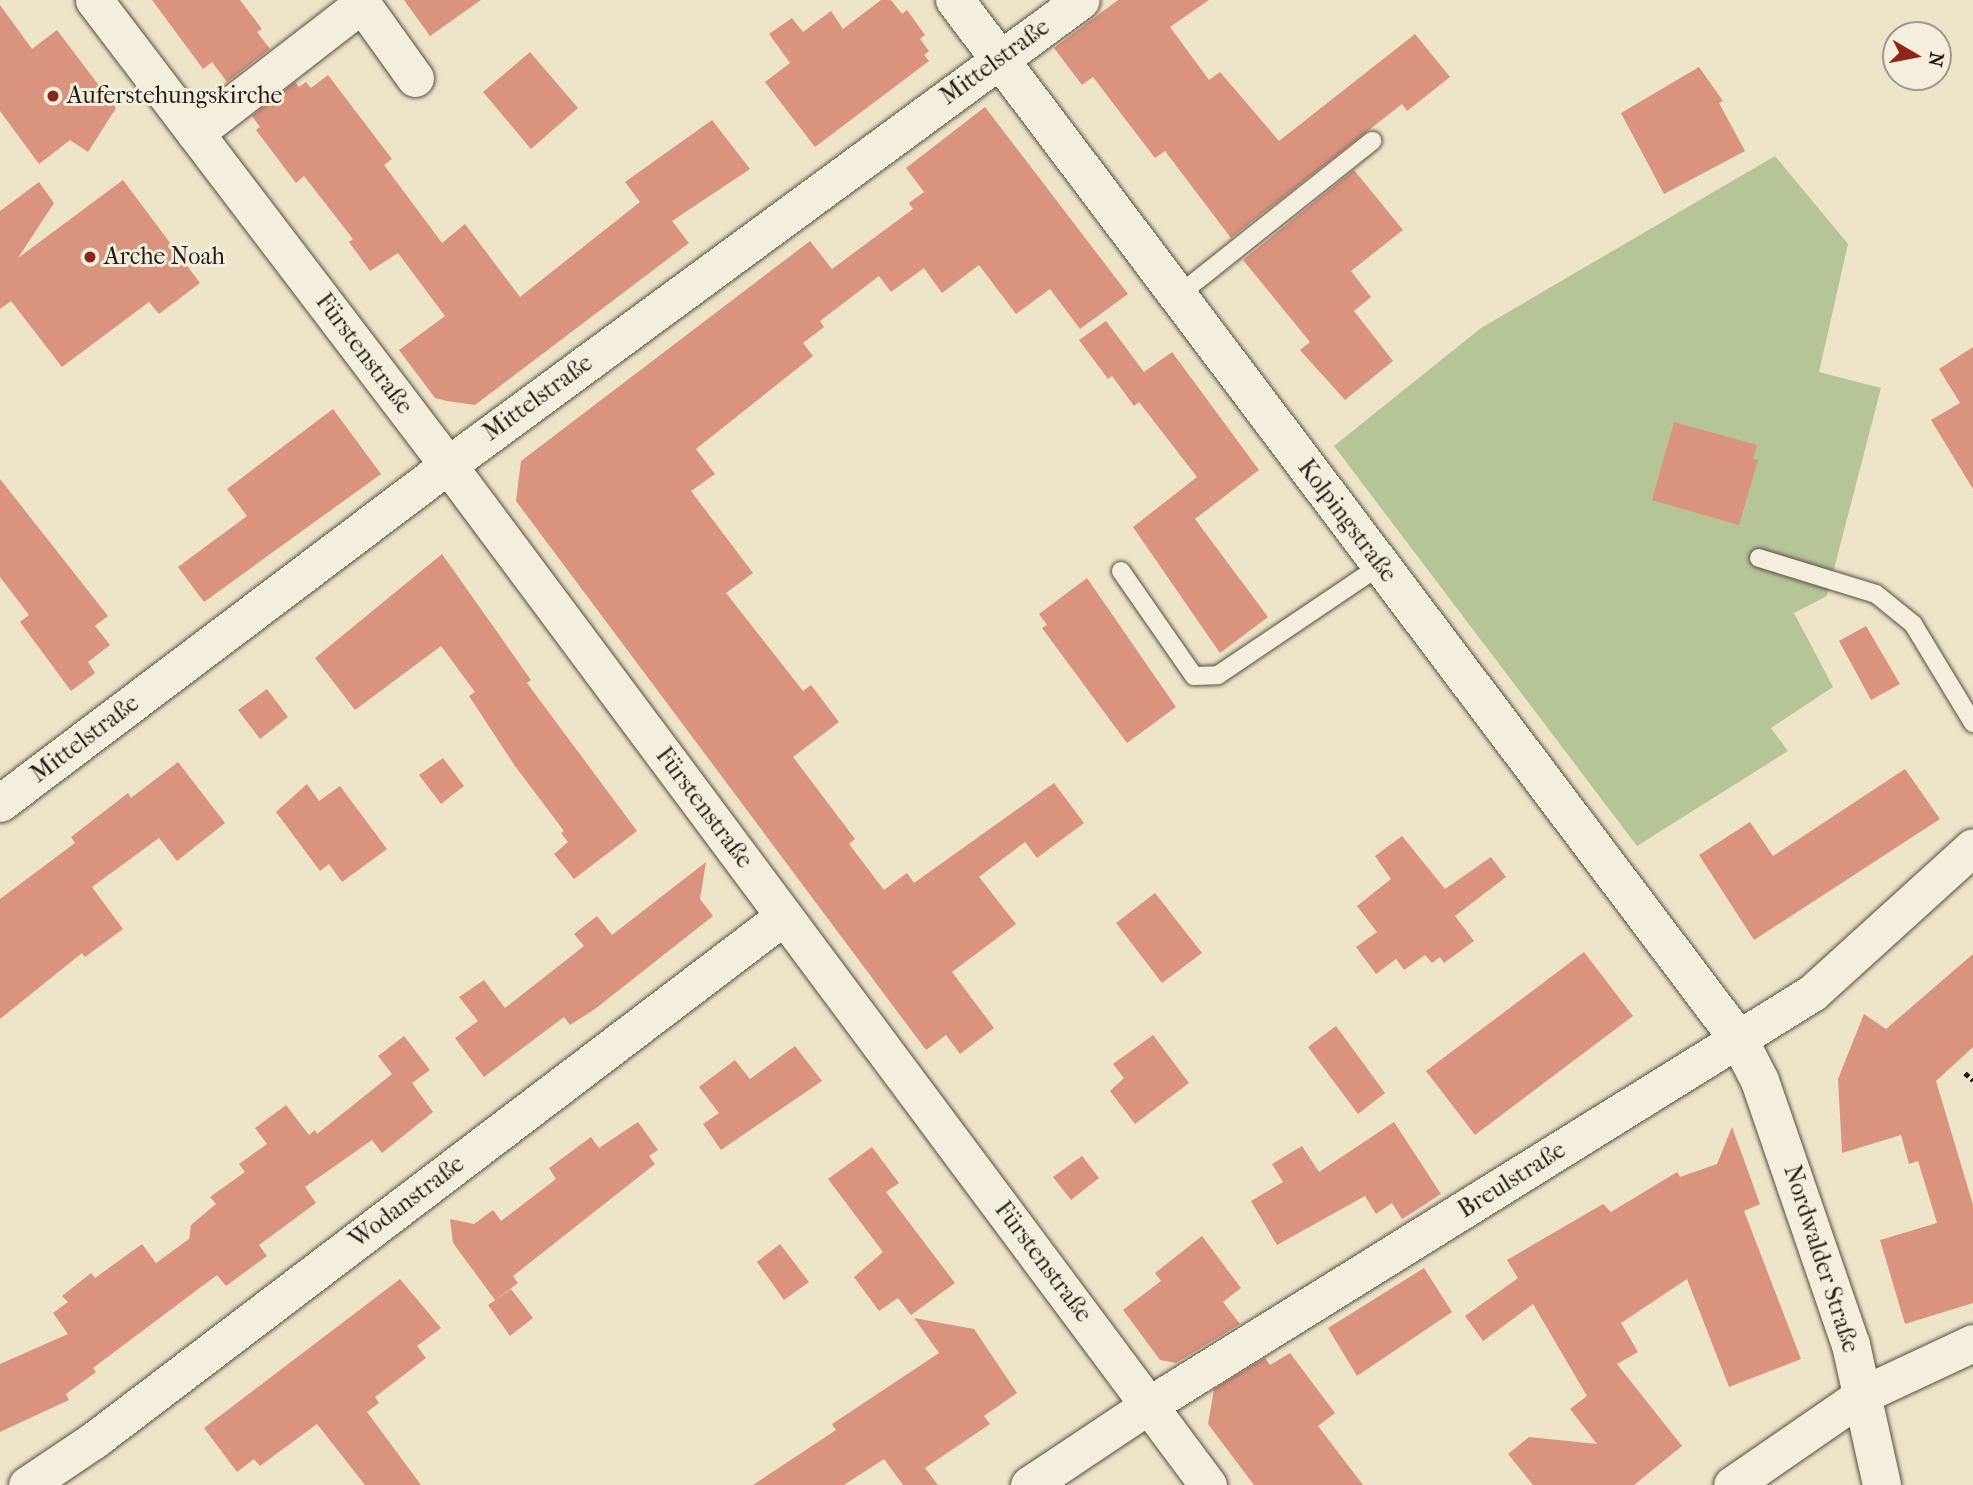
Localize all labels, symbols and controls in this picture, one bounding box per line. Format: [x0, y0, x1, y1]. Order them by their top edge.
street label: Mittelstraße [935, 13, 1055, 111]
north arrow [1882, 21, 1952, 91]
text: N [1924, 50, 1948, 68]
place label: Auferstehungskirche [67, 82, 282, 110]
marker: Auferstehungskirche [45, 88, 61, 104]
place label: Arche Noah [104, 243, 225, 271]
marker: Arche Noah [82, 249, 98, 265]
street label: Fürstenstraße [309, 288, 419, 420]
street label: Mittelstraße [478, 349, 598, 447]
street label: Kolpingstraße [1292, 454, 1402, 588]
street label: Mittelstraße [25, 689, 145, 789]
street label: Fürstenstraße [649, 742, 759, 874]
street label: Breulstraße [1453, 1136, 1571, 1224]
street label: Wodanstraße [344, 1150, 470, 1254]
street label: Nordwalder Straße [1777, 1162, 1865, 1356]
street label: Fürstenstraße [988, 1196, 1098, 1328]

